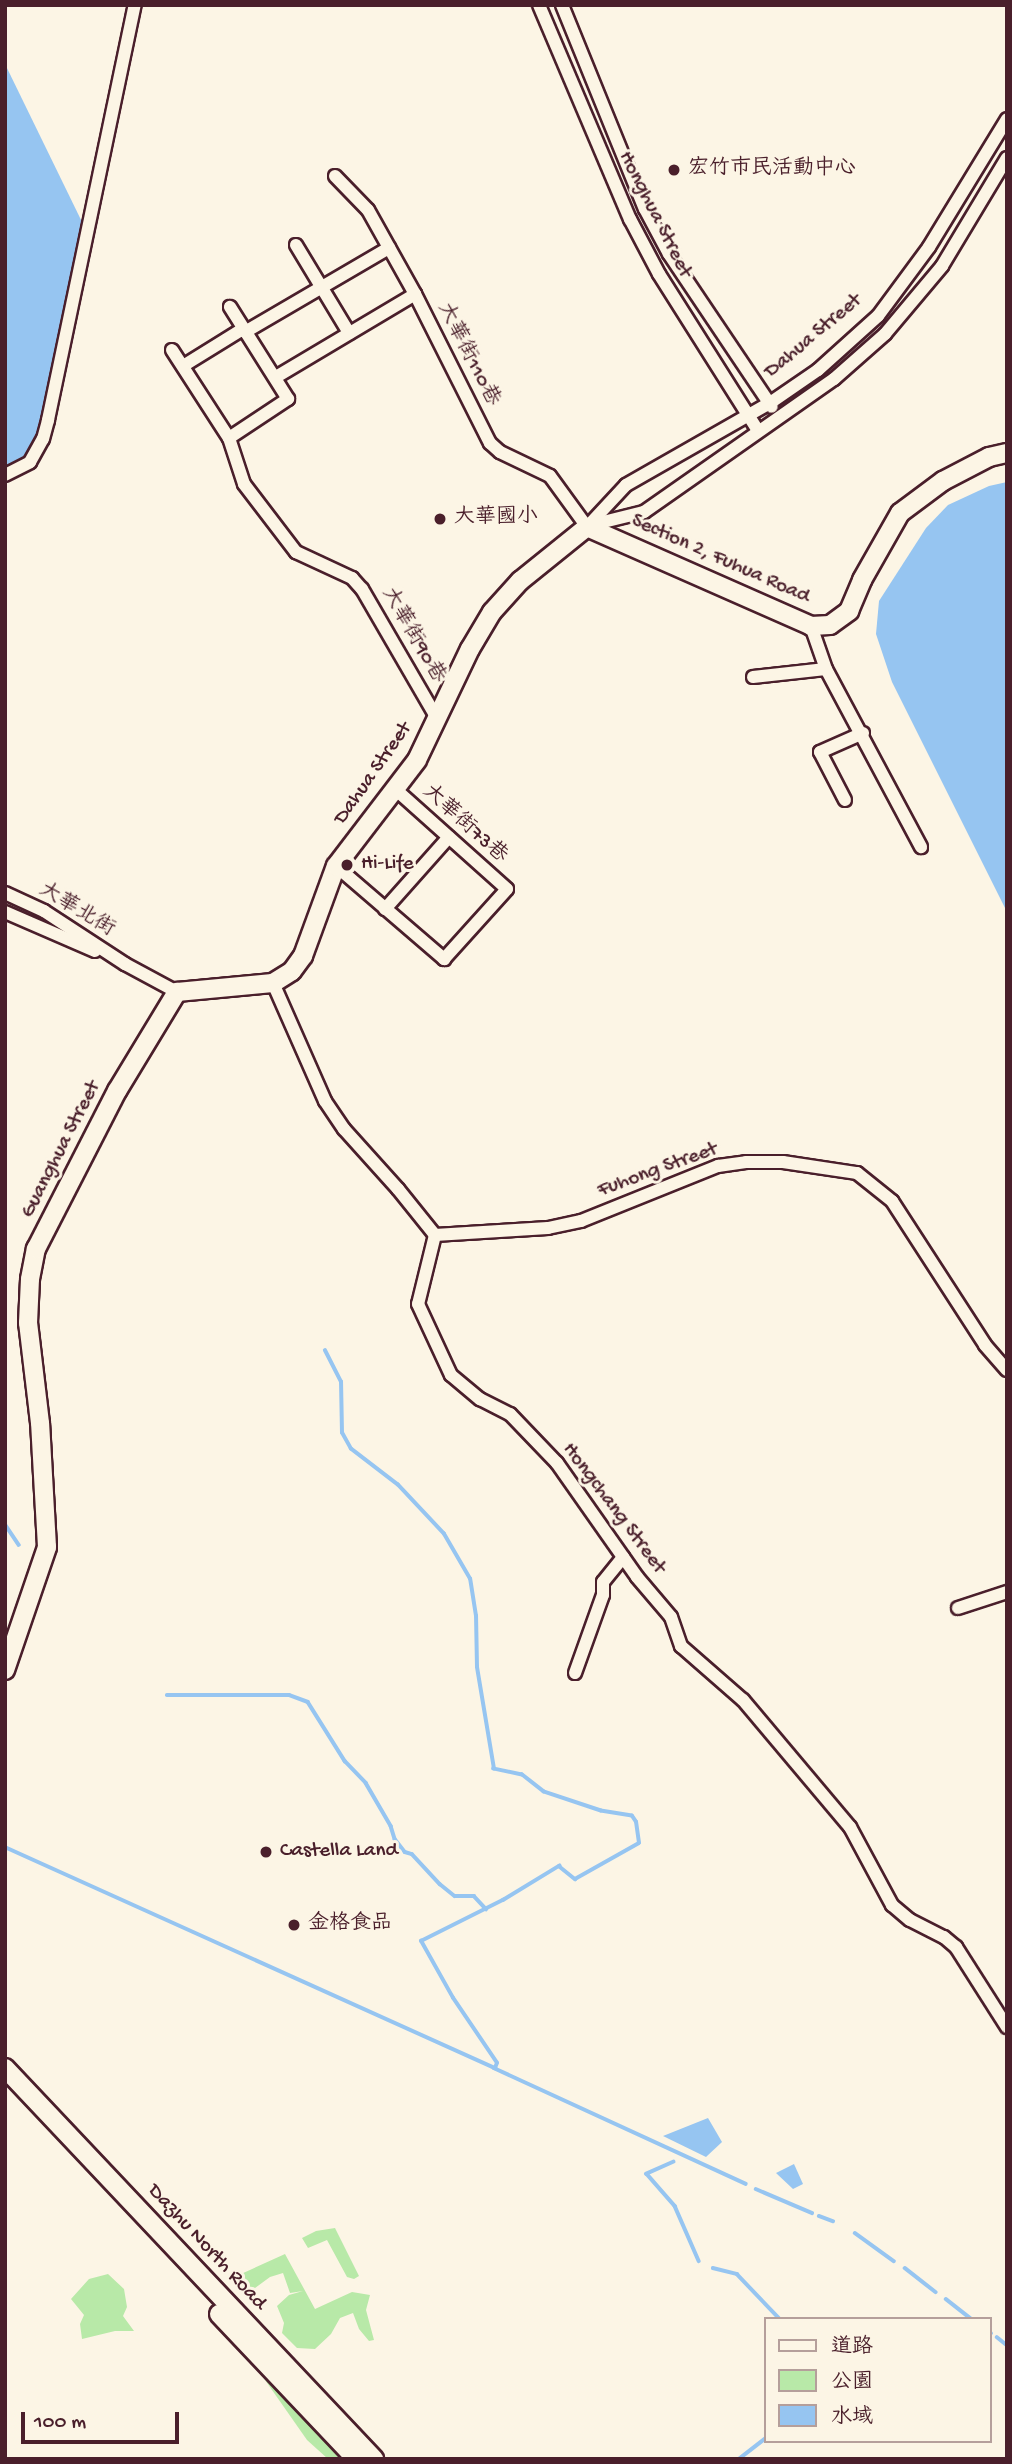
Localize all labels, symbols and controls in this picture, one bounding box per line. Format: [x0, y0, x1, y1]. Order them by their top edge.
street label: Honghua Street [611, 148, 697, 282]
place label: 宏竹市民活動中心 [688, 157, 856, 183]
marker: 宏竹市民活動中心 [666, 162, 682, 178]
street label: Dahua Street [760, 289, 868, 385]
street label: 大華街110巷 [430, 299, 504, 411]
place label: 大華國小 [454, 506, 538, 532]
street label: Section 2, Fuhua Road [627, 509, 813, 611]
marker: 大華國小 [432, 511, 448, 527]
street label: 大華街90巷 [374, 584, 450, 688]
street label: Dahua Street [330, 718, 418, 830]
street label: 大華街73巷 [416, 780, 512, 870]
place label: Hi-Life [361, 852, 414, 878]
marker: Hi-Life [339, 857, 355, 873]
street label: 大華北街 [34, 879, 118, 943]
street label: Guanghua Street [17, 1077, 107, 1223]
street label: Fuhong Street [595, 1138, 721, 1204]
street label: Hongchang Street [555, 1438, 671, 1580]
place label: Castella Land [280, 1839, 398, 1865]
marker: Castella Land [258, 1844, 274, 1860]
place label: 金格食品 [308, 1912, 392, 1938]
marker: 金格食品 [286, 1917, 302, 1933]
street label: Dazhu North Road [141, 2180, 271, 2316]
legend [764, 2317, 991, 2443]
text: 道路 [831, 2336, 873, 2361]
text: 公園 [831, 2371, 873, 2396]
scale bar [24, 2398, 182, 2442]
text: 水域 [831, 2406, 873, 2431]
text: 100 m [34, 2411, 86, 2436]

